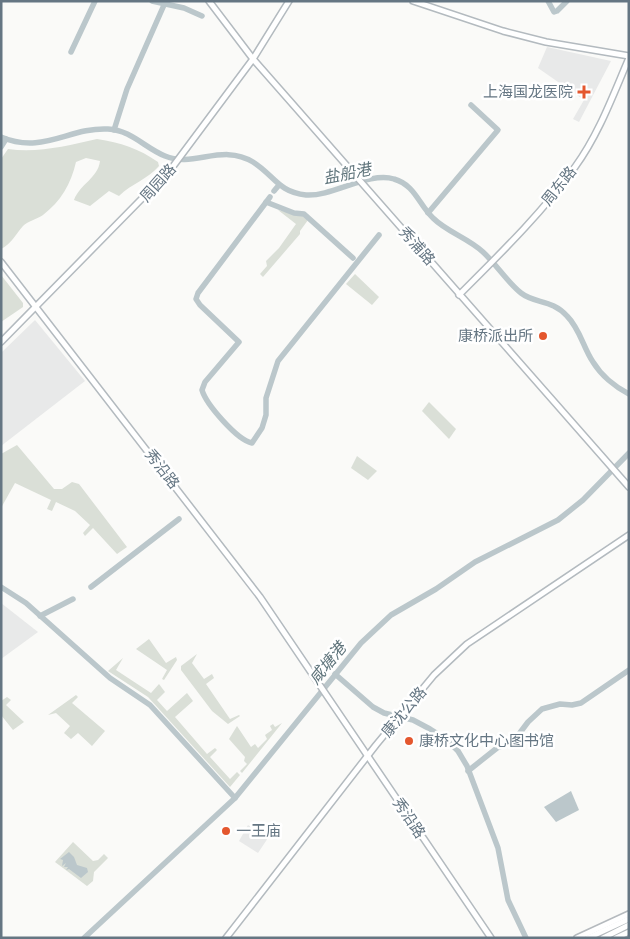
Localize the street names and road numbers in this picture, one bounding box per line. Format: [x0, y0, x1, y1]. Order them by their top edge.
street label: 周园路 [135, 159, 180, 206]
street label: 周东路 [536, 162, 581, 210]
street label: 秀浦路 [395, 222, 440, 269]
street label: 秀沿路 [140, 444, 185, 493]
street label: 康沈公路 [376, 682, 431, 741]
street label: 秀沿路 [388, 793, 431, 842]

